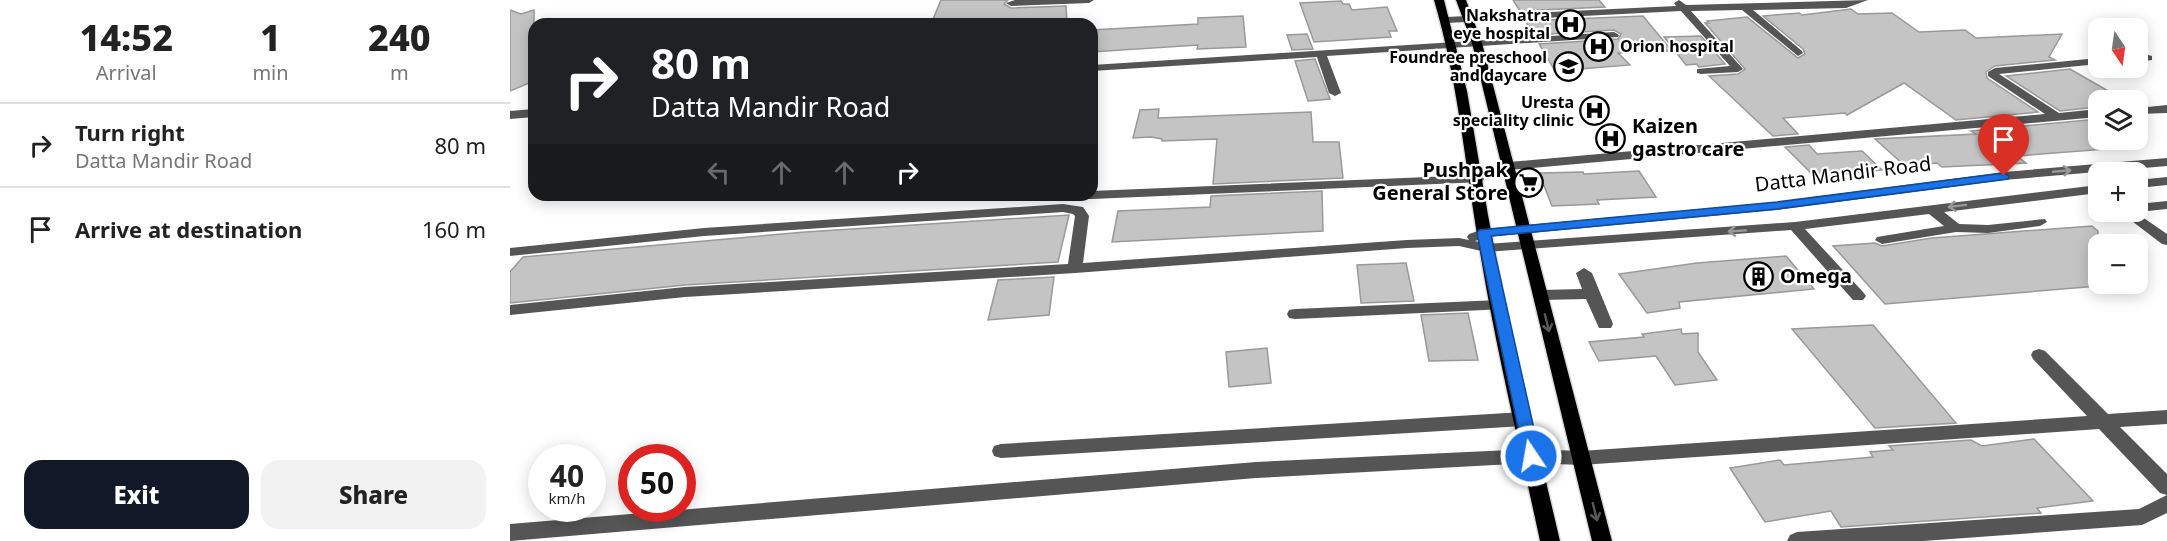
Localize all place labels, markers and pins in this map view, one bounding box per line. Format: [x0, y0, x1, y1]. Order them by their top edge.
place label: Nakshatra eye hospital [1453, 4, 1550, 44]
hospital icon: Nakshatra eye hospital [1555, 8, 1587, 40]
hospital icon: Orion hospital [1583, 30, 1615, 62]
place label: Orion hospital [1620, 35, 1734, 57]
place label: Foundree preschool and daycare [1389, 46, 1547, 86]
school or university icon: Foundree preschool and daycare [1552, 50, 1584, 82]
place label: Uresta speciality clinic [1453, 91, 1574, 131]
hospital icon: Uresta speciality clinic [1579, 95, 1611, 127]
place label: Kaizen gastro care [1632, 112, 1744, 162]
pin [1978, 114, 2029, 176]
hospital icon: Kaizen gastro care [1595, 122, 1627, 154]
place label: Pushpak General Store [1372, 156, 1509, 206]
supermarket icon: Pushpak General Store [1513, 166, 1545, 198]
building icon: Omega [1743, 260, 1775, 292]
place label: Omega [1780, 262, 1852, 289]

